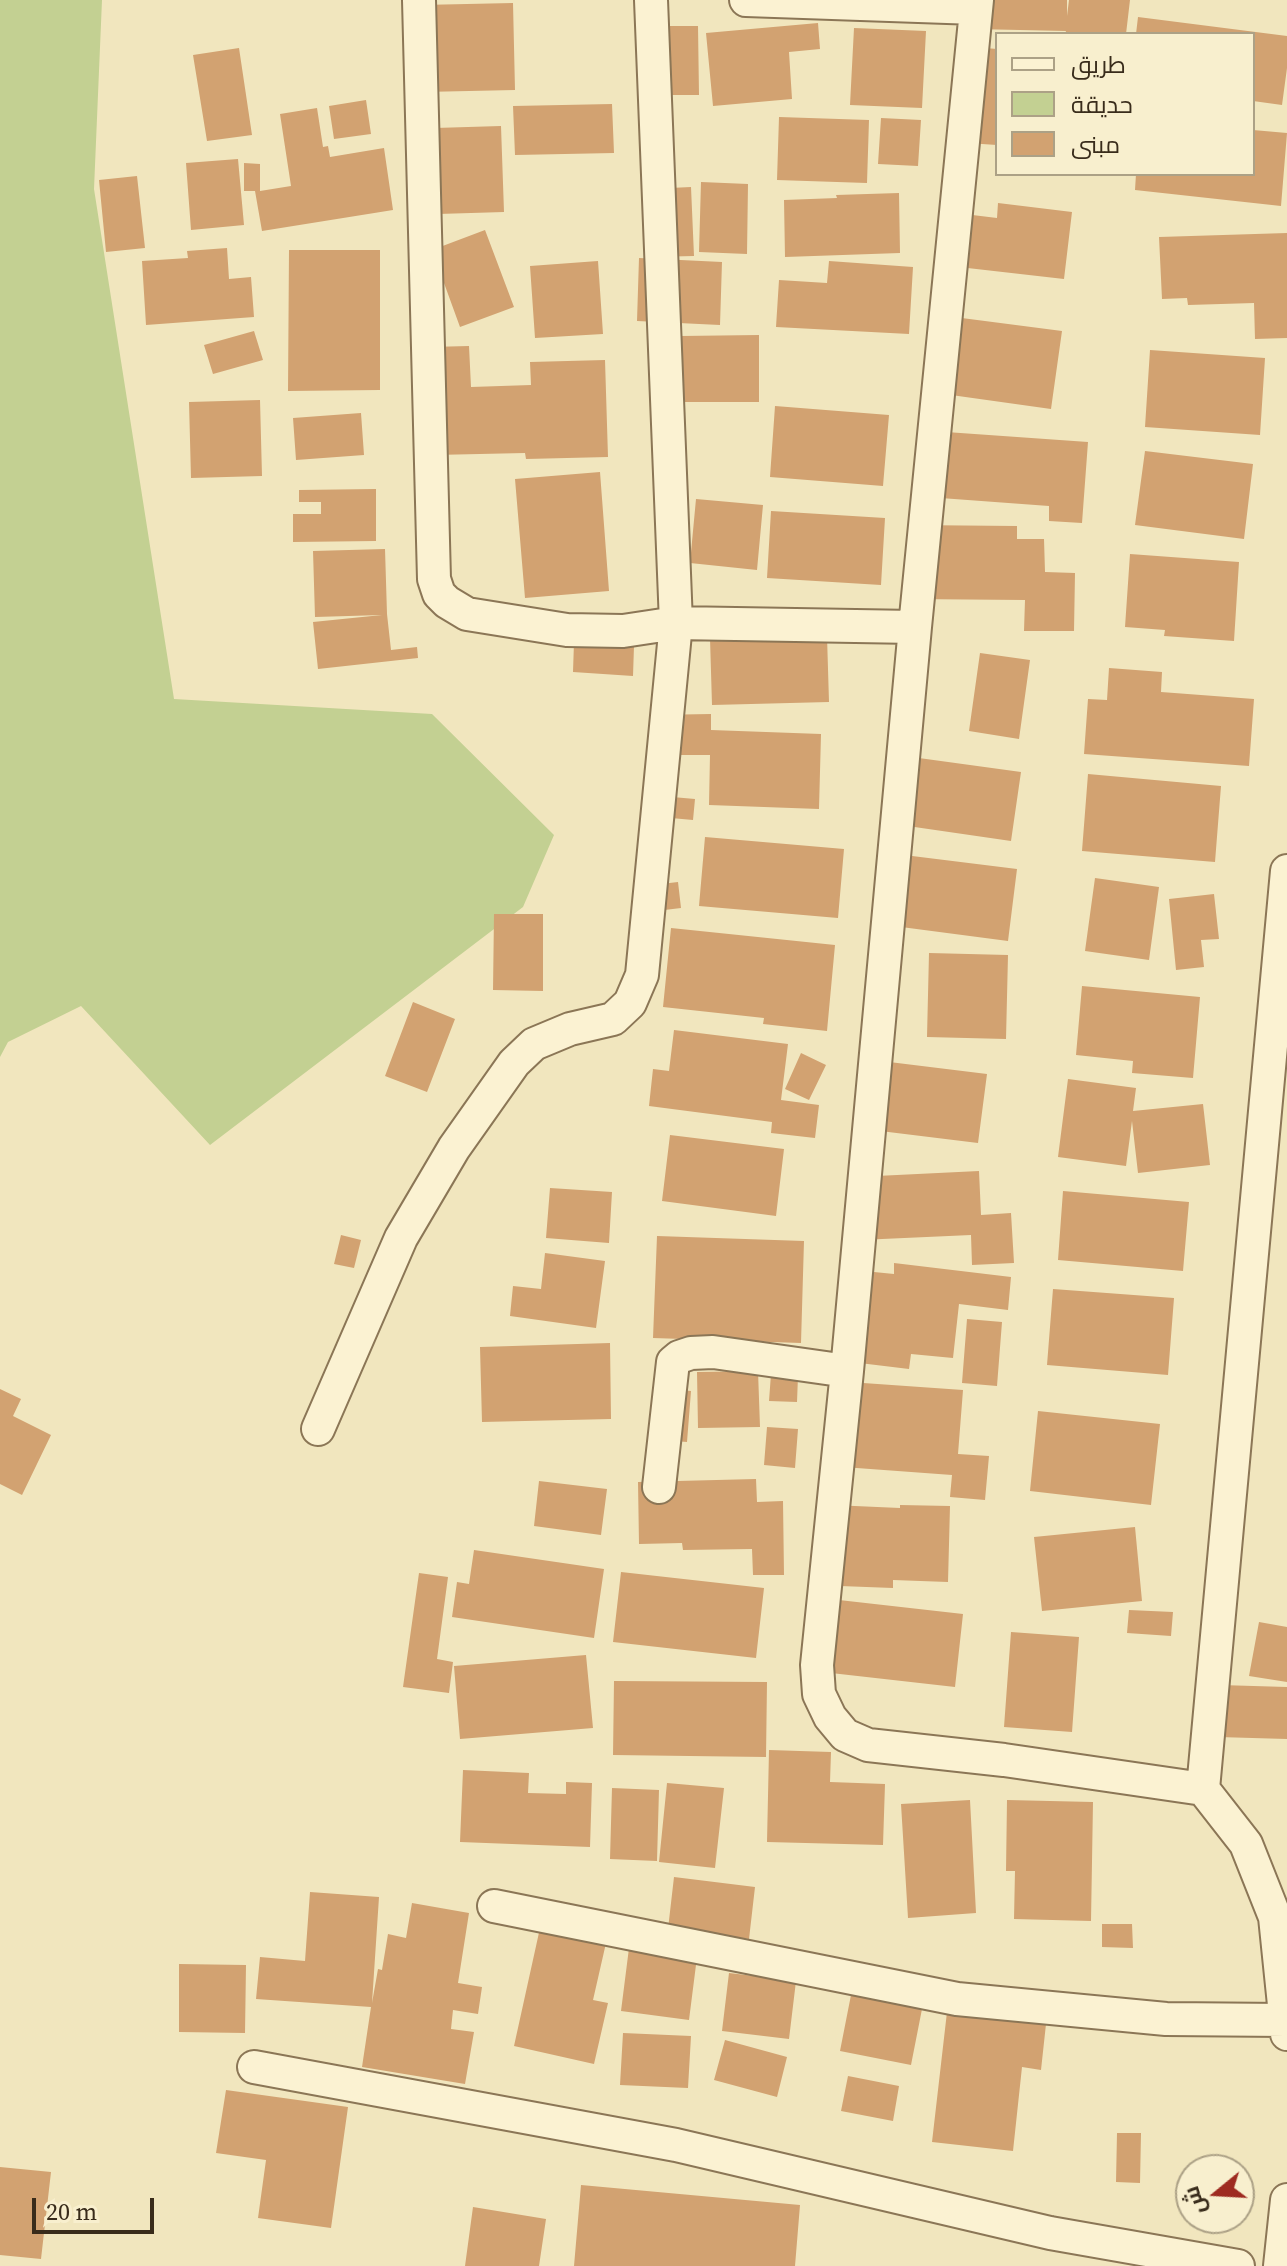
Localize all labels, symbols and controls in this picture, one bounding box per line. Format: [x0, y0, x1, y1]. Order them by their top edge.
legend [995, 32, 1255, 176]
text: طريق [1071, 48, 1126, 81]
text: حديقة [1071, 88, 1133, 121]
text: مبنى [1071, 128, 1120, 161]
north arrow [1175, 2154, 1255, 2234]
scale bar [36, 2182, 158, 2232]
text: ش [1175, 2183, 1213, 2219]
text: 20 m [46, 2195, 97, 2228]

